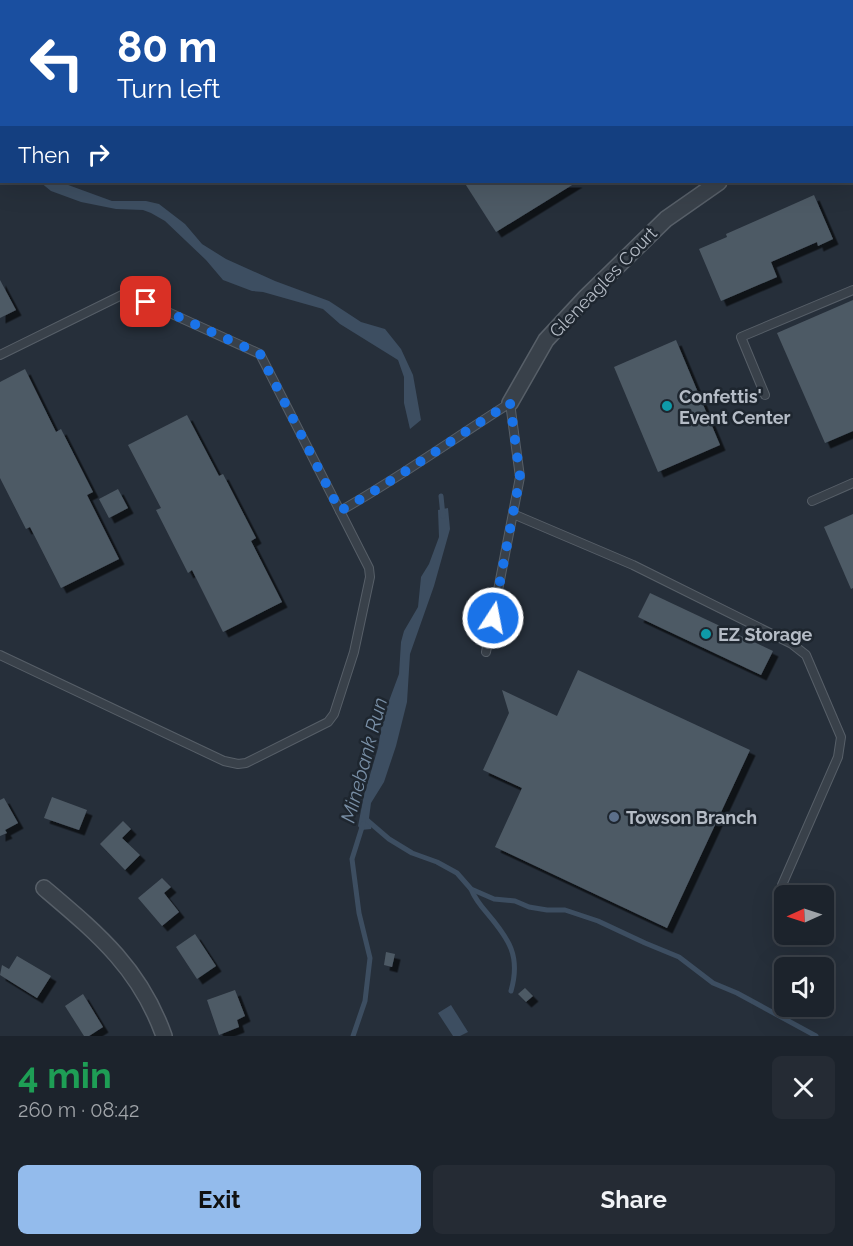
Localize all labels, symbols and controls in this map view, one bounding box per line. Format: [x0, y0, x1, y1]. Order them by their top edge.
text: 80 m [117, 23, 217, 72]
icon: left [18, 24, 96, 102]
text: Turn left [117, 73, 220, 104]
icon: right [82, 138, 115, 171]
text: Then [18, 142, 70, 168]
street label: Gleneagles Court [545, 222, 661, 342]
pin [120, 276, 171, 327]
icon: arrive [129, 285, 162, 318]
place label: Confettis' Event Center [679, 386, 791, 428]
marker: Confettis' Event Center [660, 399, 674, 413]
position arrow [461, 586, 525, 650]
place label: EZ Storage [718, 624, 813, 645]
marker: EZ Storage [699, 627, 713, 641]
water label: Minebank Run [336, 695, 392, 825]
place label: Towson Branch [626, 807, 757, 828]
marker: Towson Branch [607, 810, 621, 824]
north arrow [774, 885, 834, 945]
map controls [774, 885, 834, 1017]
button: sound [774, 957, 834, 1017]
text: 4 min [18, 1054, 112, 1096]
button: close [772, 1056, 835, 1119]
text: 260 m · 08:42 [18, 1098, 139, 1122]
button: Exit [18, 1165, 421, 1234]
button: Share [433, 1165, 835, 1234]

